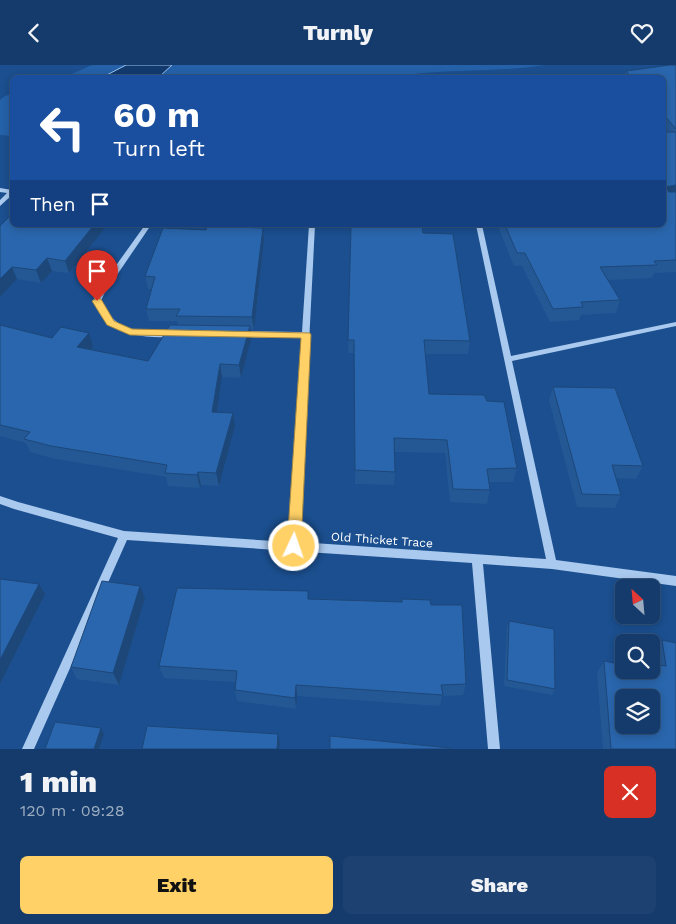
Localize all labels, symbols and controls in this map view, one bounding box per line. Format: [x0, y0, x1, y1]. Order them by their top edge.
icon: back [20, 19, 48, 47]
icon: heart [628, 19, 656, 47]
text: Turnly [303, 20, 373, 45]
text: 60 m [113, 94, 200, 136]
icon: left [30, 95, 95, 160]
text: Turn left [113, 136, 205, 161]
icon: arrive [86, 190, 114, 218]
text: Then [30, 193, 76, 216]
pin [76, 250, 118, 301]
icon: arrive [83, 257, 111, 285]
position arrow [267, 519, 319, 571]
street label: Old Thicket Trace [331, 529, 433, 551]
north arrow [615, 579, 660, 624]
map controls [615, 579, 660, 734]
button: search [615, 634, 660, 679]
button: layers [615, 689, 660, 734]
text: 1 min [20, 764, 97, 799]
button: close [604, 766, 656, 818]
text: 120 m · 09:28 [20, 801, 125, 820]
button: Exit [20, 856, 333, 914]
button: Share [343, 856, 656, 914]

